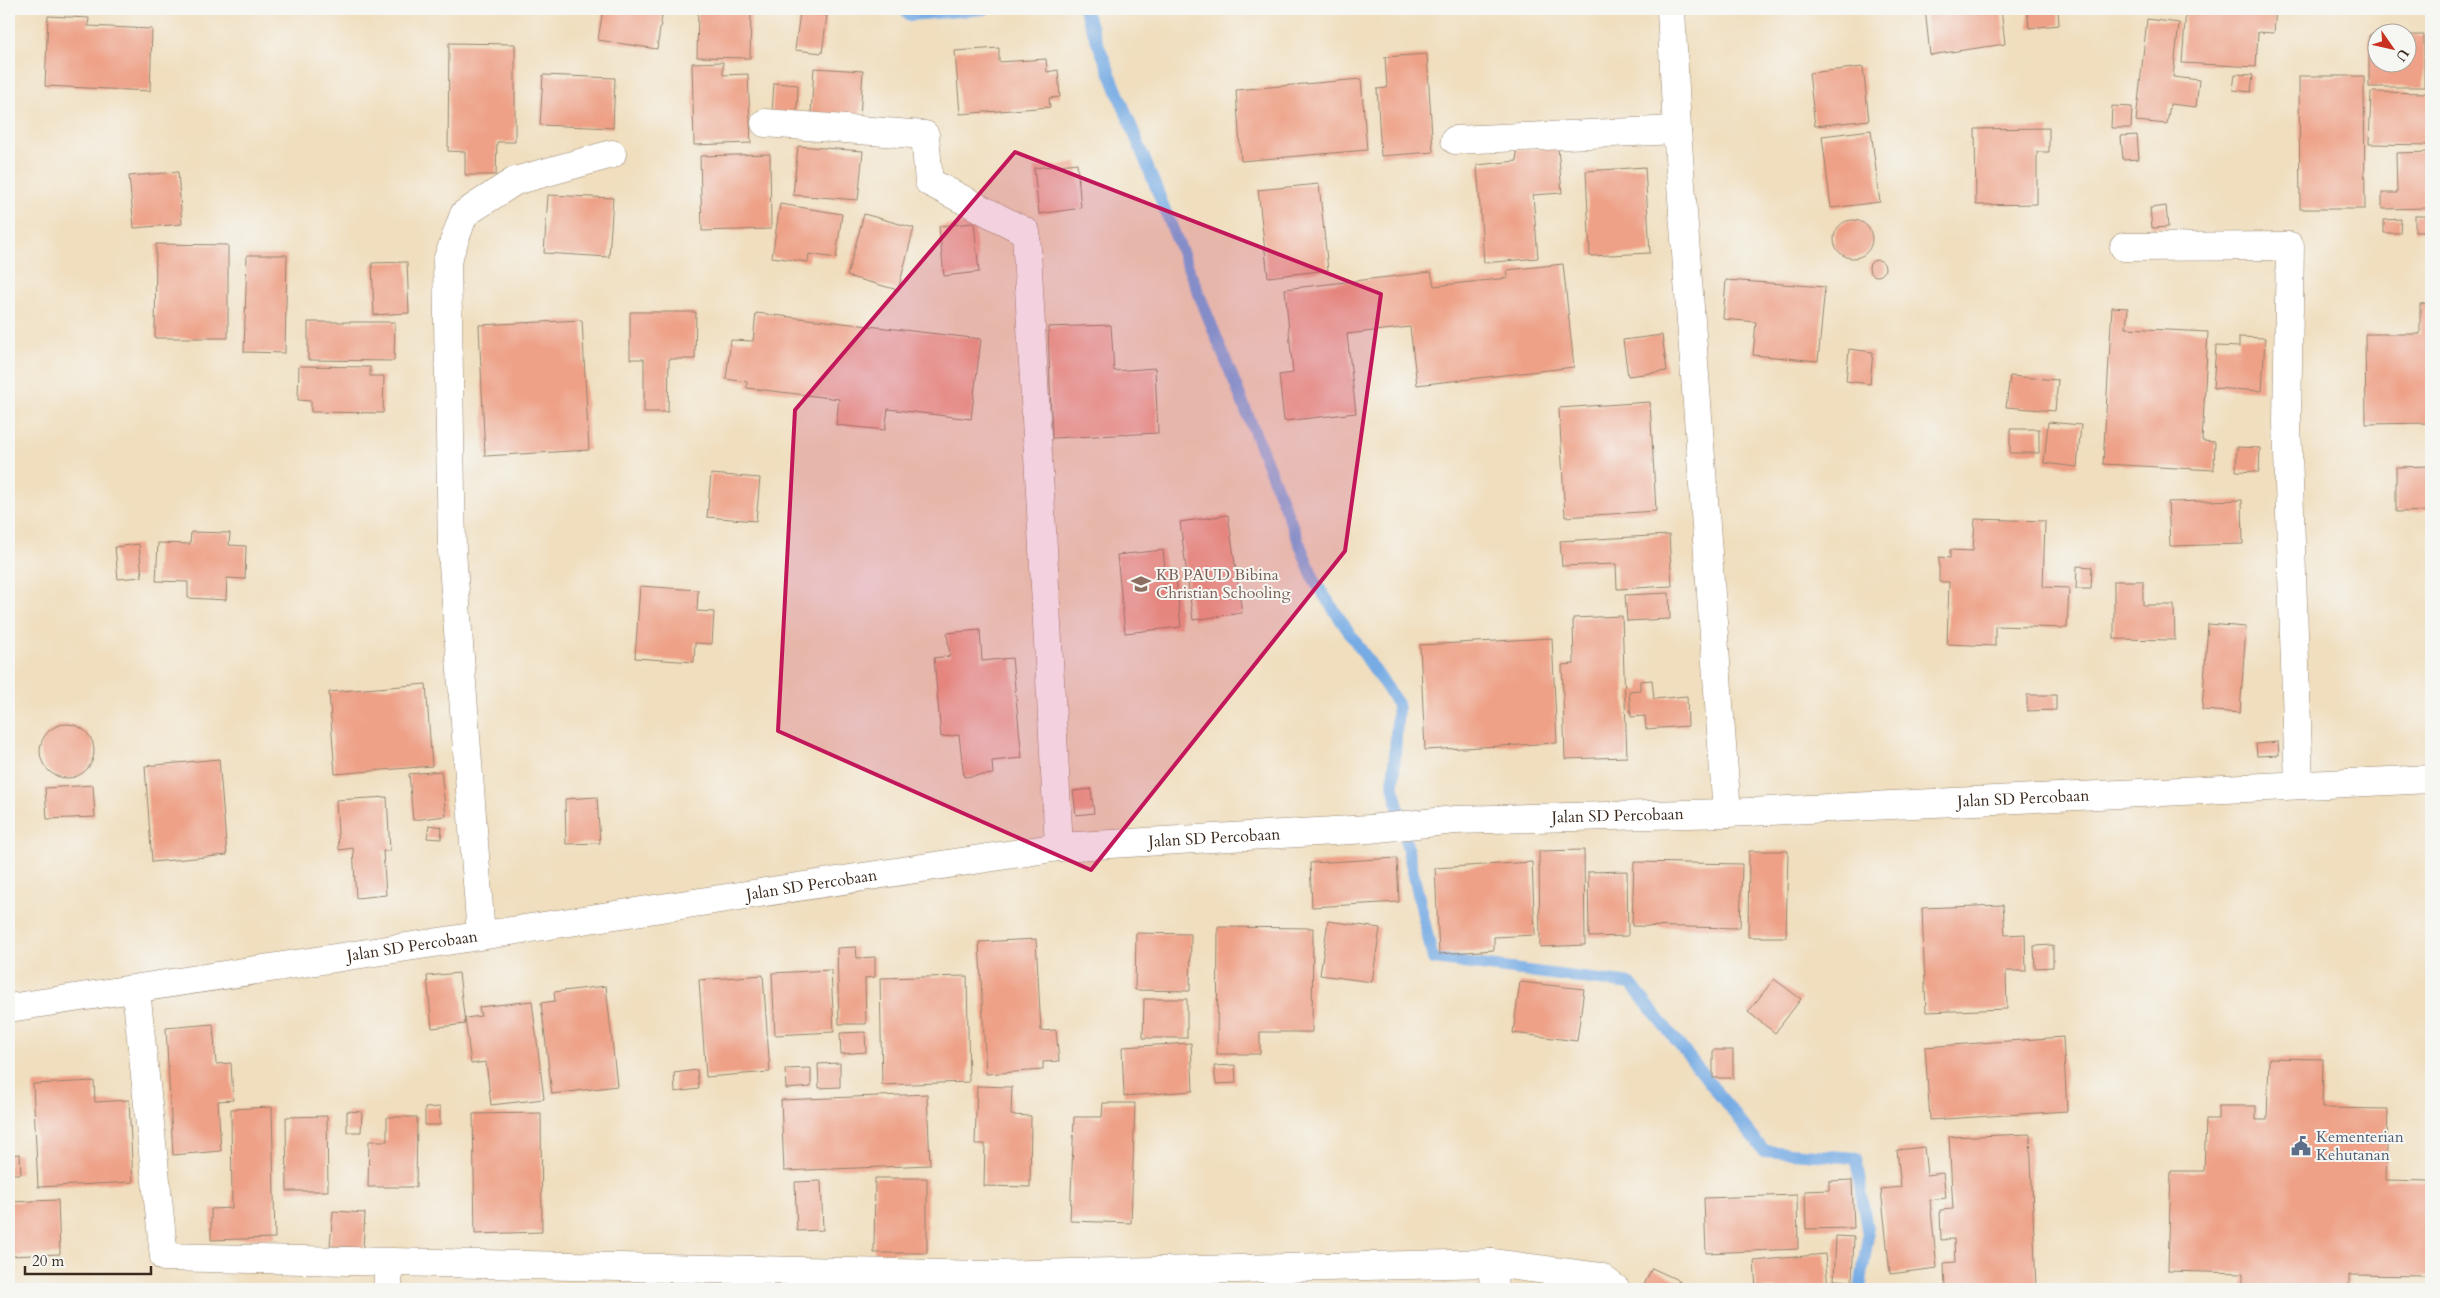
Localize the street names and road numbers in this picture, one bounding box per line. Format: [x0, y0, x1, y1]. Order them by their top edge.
street label: Jalan SD Percobaan [1955, 785, 2090, 813]
street label: Jalan SD Percobaan [1549, 803, 1684, 829]
street label: Jalan SD Percobaan [1146, 823, 1281, 853]
street label: Jalan SD Percobaan [743, 864, 879, 906]
street label: Jalan SD Percobaan [343, 925, 479, 967]

